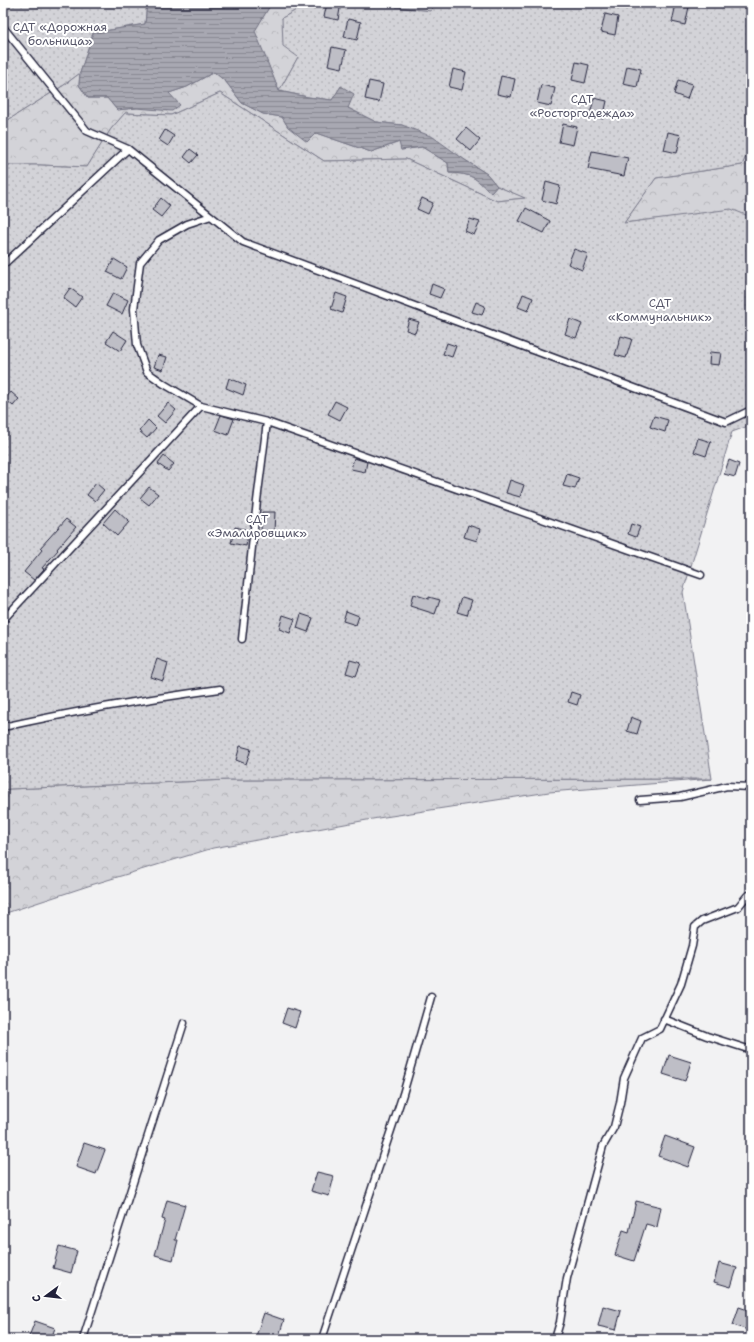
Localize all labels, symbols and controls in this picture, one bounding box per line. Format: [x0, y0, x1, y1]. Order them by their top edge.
park label: СДТ «Дорожная больница» [13, 19, 107, 49]
park label: СДТ «Росторгодежда» [530, 91, 635, 121]
park label: СДТ «Коммунальник» [608, 295, 712, 325]
park label: СДТ «Эмалировщик» [207, 511, 307, 541]
north arrow [26, 1276, 66, 1316]
text: С [29, 1293, 45, 1304]

